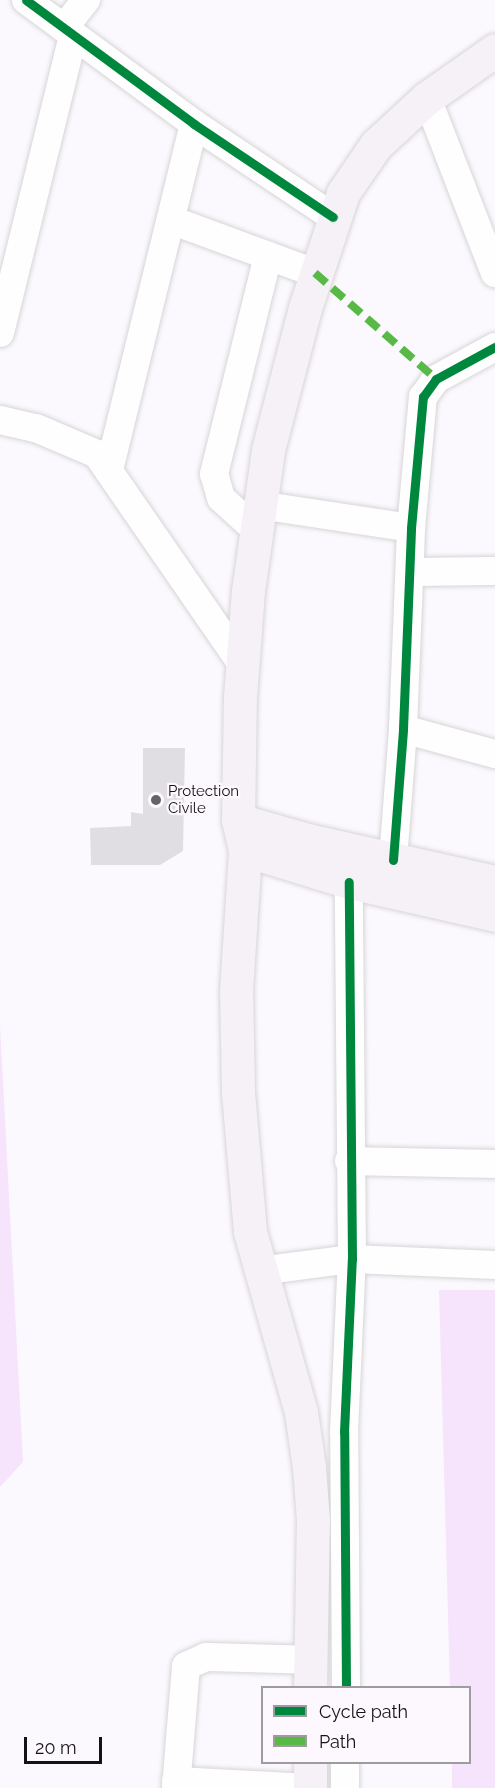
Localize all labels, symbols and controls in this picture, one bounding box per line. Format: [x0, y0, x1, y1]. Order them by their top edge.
place label: Protection Civile [168, 782, 239, 817]
marker: Protection Civile [149, 793, 163, 807]
legend [261, 1686, 471, 1764]
text: Cycle path [319, 1701, 408, 1722]
scale bar [27, 1725, 105, 1763]
text: Path [319, 1731, 356, 1752]
text: 20 m [35, 1737, 77, 1758]

